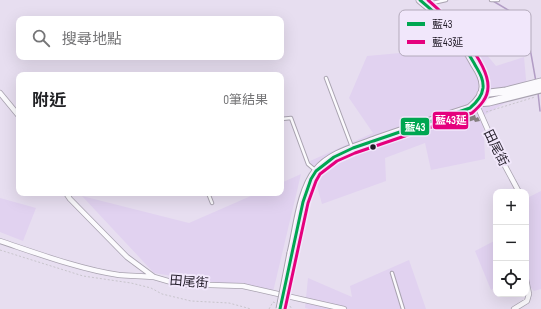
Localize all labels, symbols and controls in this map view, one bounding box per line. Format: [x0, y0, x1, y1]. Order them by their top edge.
legend [399, 10, 531, 56]
search box [16, 16, 284, 60]
text: 藍43 [432, 18, 453, 31]
icon: search [30, 27, 52, 49]
text: 搜尋地點 [62, 30, 122, 49]
text: 藍43延 [432, 36, 463, 49]
text: 附近 [32, 91, 66, 111]
text: 0筆結果 [223, 92, 268, 108]
line badge: 藍43延 [432, 111, 469, 130]
text: 藍43延 [435, 114, 467, 127]
line badge: 藍43 [400, 117, 430, 136]
text: 藍43 [404, 121, 426, 134]
street label: 田尾街 [480, 127, 512, 169]
unlabelled marker [368, 142, 378, 152]
map controls [493, 189, 529, 297]
button: + [493, 189, 529, 225]
button: − [493, 225, 529, 261]
button: locate [493, 261, 529, 297]
street label: 田尾街 [169, 272, 209, 292]

